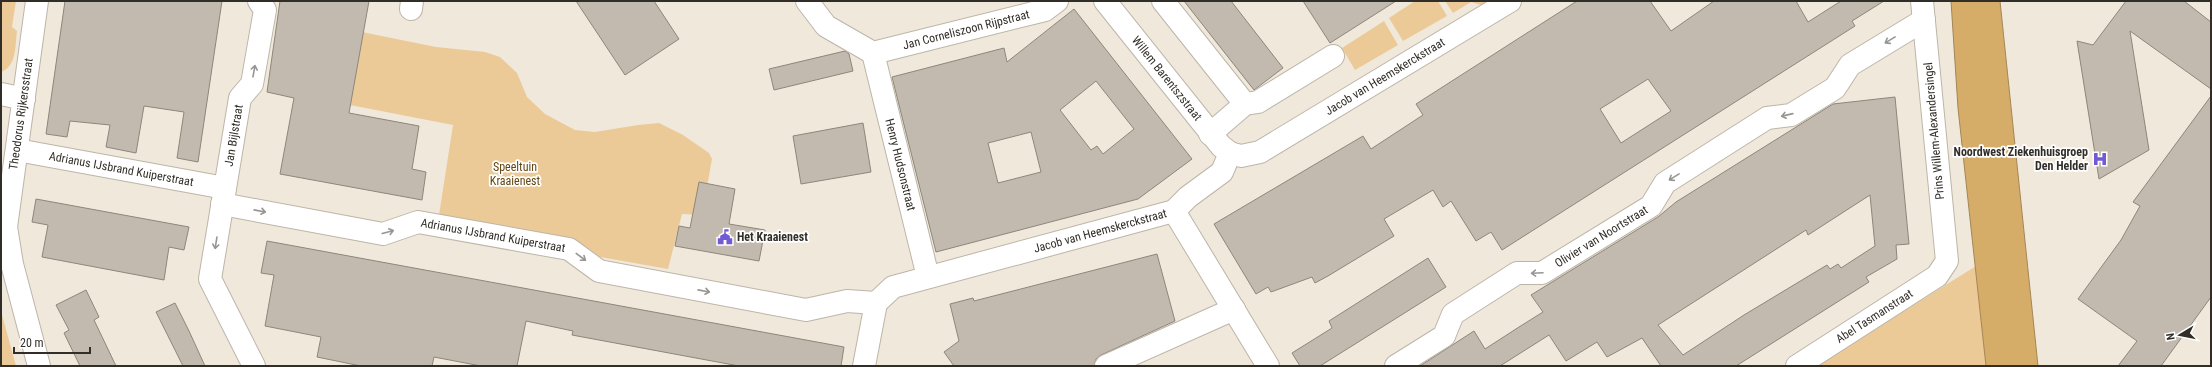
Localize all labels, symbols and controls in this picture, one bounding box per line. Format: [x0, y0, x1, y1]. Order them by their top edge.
street label: Jan Corneliszoon Rijpstraat [901, 7, 1031, 52]
street label: Willem Barentszstraat [1129, 33, 1205, 124]
street label: Jacob van Heemskerckstraat [1323, 35, 1448, 118]
one-way arrow [1884, 37, 1896, 45]
street label: Theodorus Rijkersstraat [6, 57, 36, 171]
street label: Prins Willem-Alexandersingel [1921, 62, 1947, 200]
one-way arrow [250, 65, 258, 78]
street label: Jan Bijlstraat [222, 103, 246, 167]
one-way arrow [1781, 111, 1794, 119]
street label: Henry Hudsonstraat [882, 117, 919, 213]
place label: Noordwest Ziekenhuisgroep Den Helder [1954, 145, 2088, 173]
street label: Adrianus IJsbrand Kuiperstraat [48, 149, 195, 189]
hospital icon: Noordwest Ziekenhuisgroep Den Helder [2091, 150, 2109, 168]
park label: Speeltuin Kraaienest [490, 160, 541, 188]
one-way arrow [1668, 173, 1680, 181]
street label: Olivier van Noortstraat [1552, 202, 1651, 270]
street label: Jacob van Heemskerckstraat [1032, 206, 1169, 256]
one-way arrow [254, 208, 267, 216]
street label: Adrianus IJsbrand Kuiperstraat [420, 216, 567, 255]
one-way arrow [381, 228, 394, 235]
public building icon: Het Kraaienest [716, 228, 734, 246]
place label: Het Kraaienest [737, 230, 808, 244]
one-way arrow [212, 236, 220, 249]
one-way arrow [575, 253, 586, 262]
one-way arrow [1531, 269, 1544, 276]
street label: Abel Tasmanstraat [1833, 286, 1916, 346]
one-way arrow [698, 287, 711, 295]
north arrow [2160, 315, 2200, 355]
scale bar [14, 329, 90, 355]
text: N [2164, 332, 2178, 341]
text: 20 m [20, 336, 44, 350]

